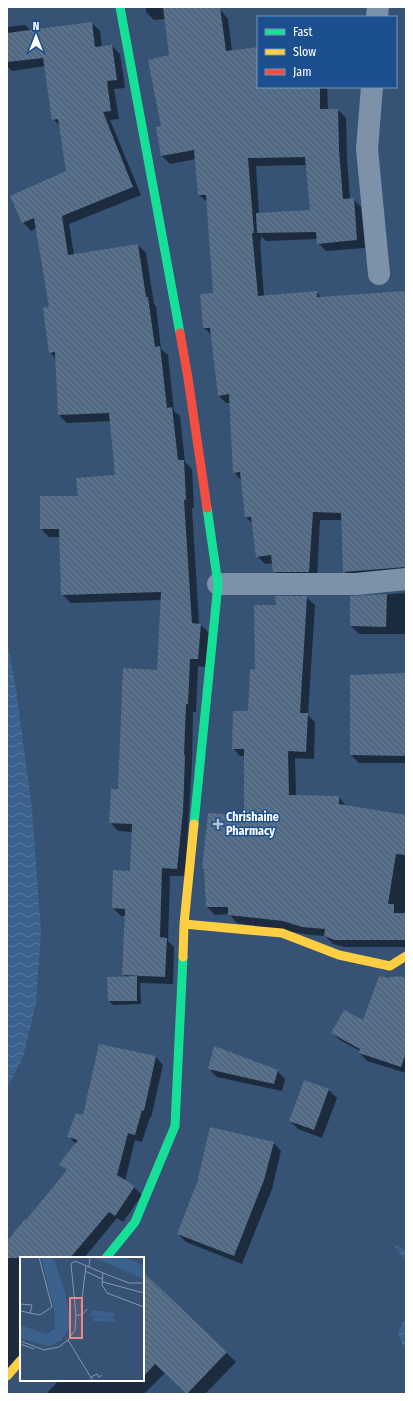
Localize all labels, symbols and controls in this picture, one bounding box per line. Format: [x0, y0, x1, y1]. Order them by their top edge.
north arrow [16, 16, 56, 56]
legend [257, 16, 397, 88]
text: N [33, 20, 39, 33]
text: Fast [293, 25, 312, 39]
text: Slow [293, 45, 316, 59]
text: Jam [293, 65, 311, 79]
place label: Chrishaine Pharmacy [226, 810, 279, 838]
marker: Chrishaine Pharmacy [213, 819, 223, 829]
inset map [20, 1257, 144, 1381]

